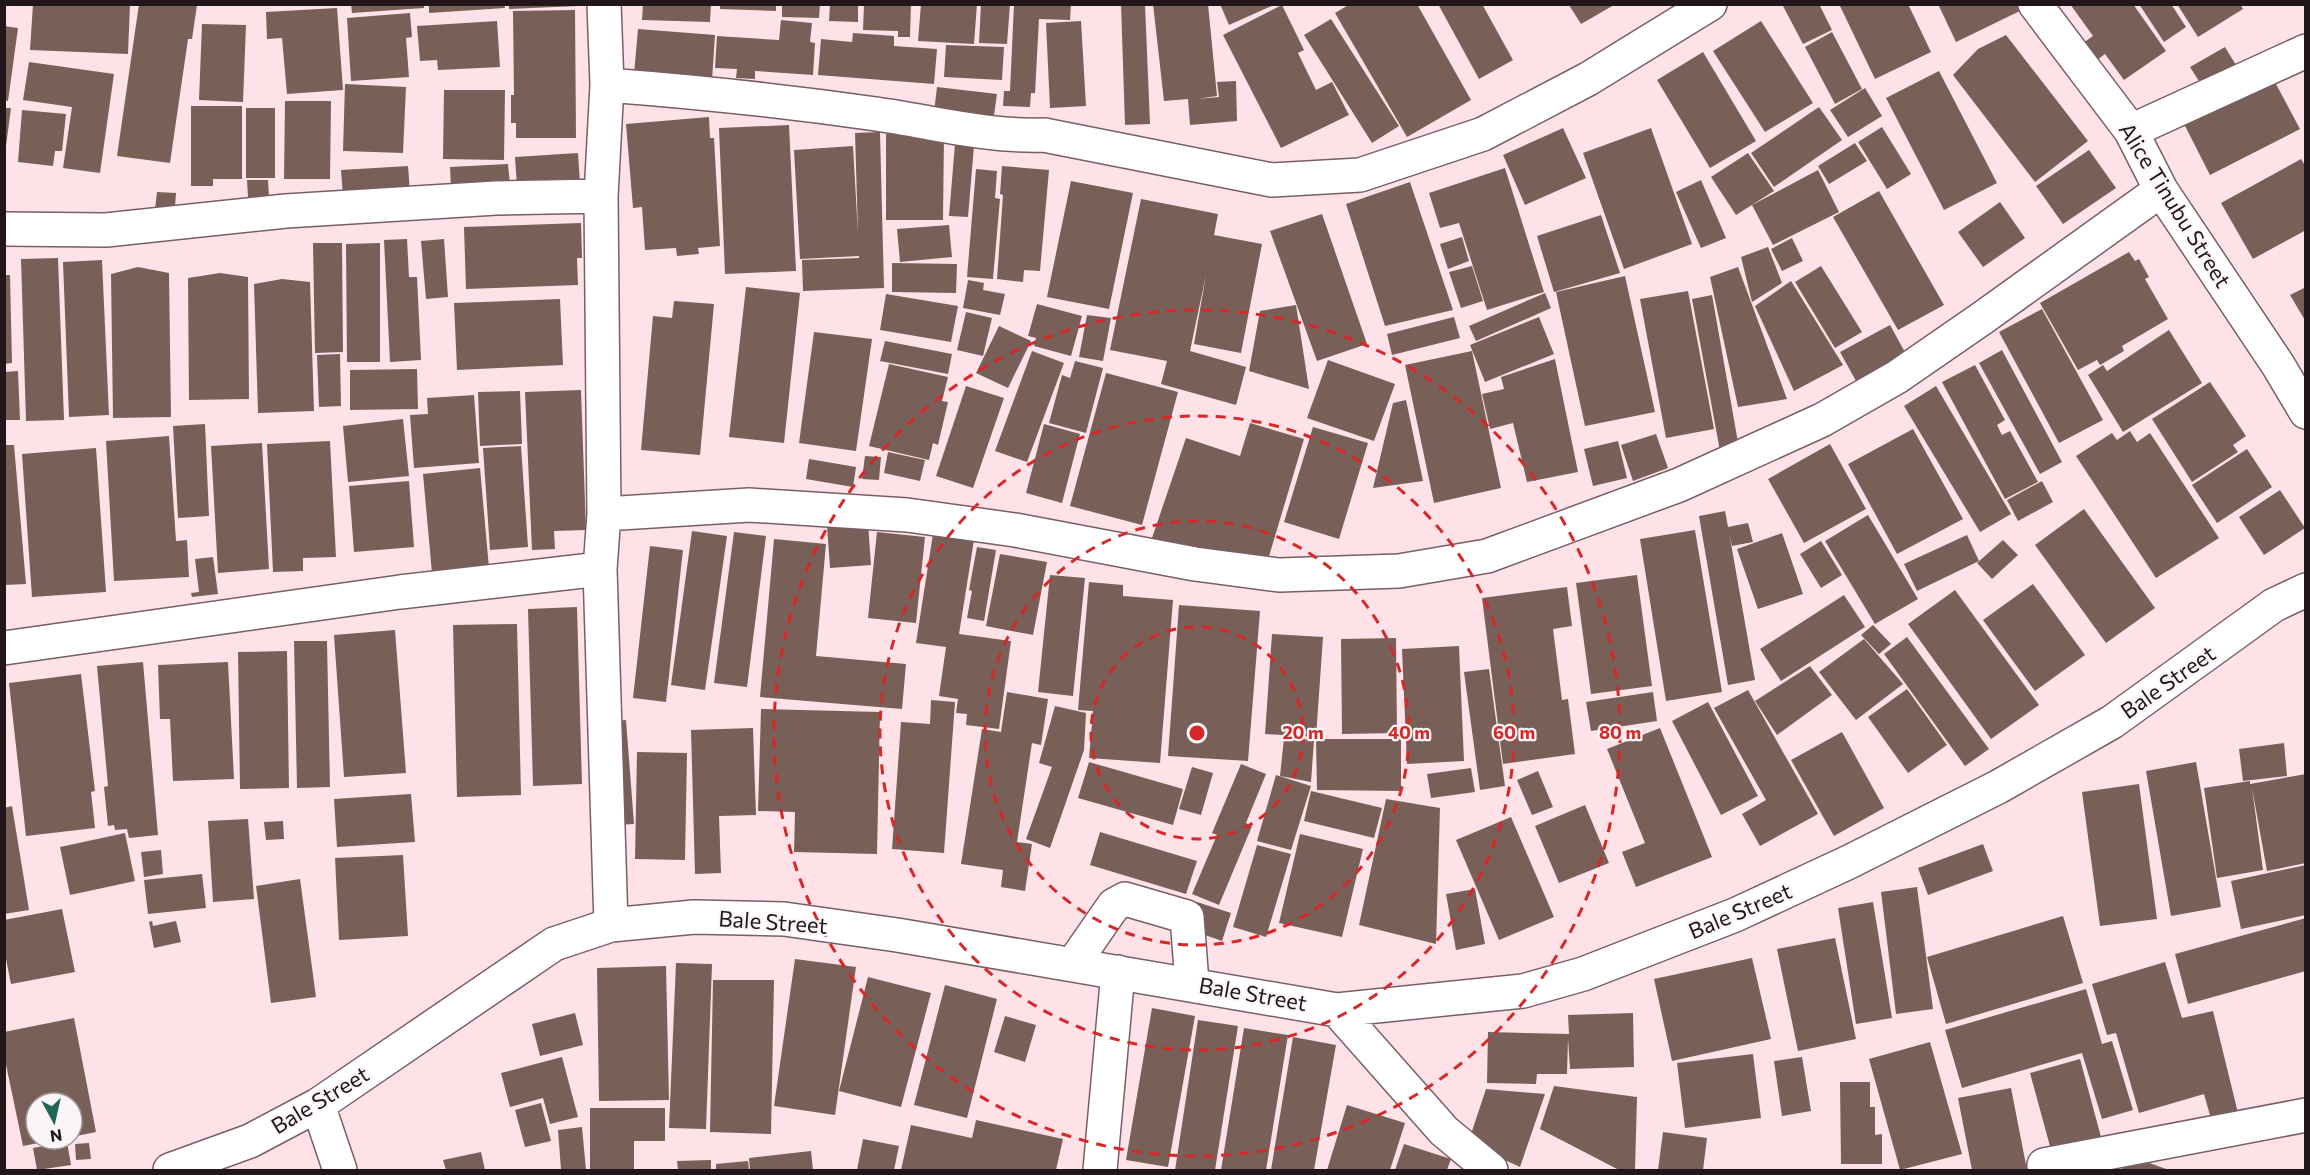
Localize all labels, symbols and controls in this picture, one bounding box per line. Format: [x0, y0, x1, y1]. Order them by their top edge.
street label: Alice Tinubu Street [2114, 117, 2237, 292]
street label: Bale Street [2115, 639, 2220, 724]
text: 20 m [1282, 721, 1324, 743]
text: 40 m [1388, 721, 1430, 743]
text: 60 m [1493, 721, 1535, 743]
text: 80 m [1599, 721, 1641, 743]
centre of rings [1187, 723, 1207, 743]
street label: Bale Street [1684, 877, 1795, 944]
street label: Bale Street [718, 904, 828, 939]
street label: Bale Street [1197, 971, 1309, 1016]
street label: Bale Street [266, 1060, 374, 1139]
north arrow [24, 1091, 84, 1151]
text: N [49, 1126, 63, 1147]

